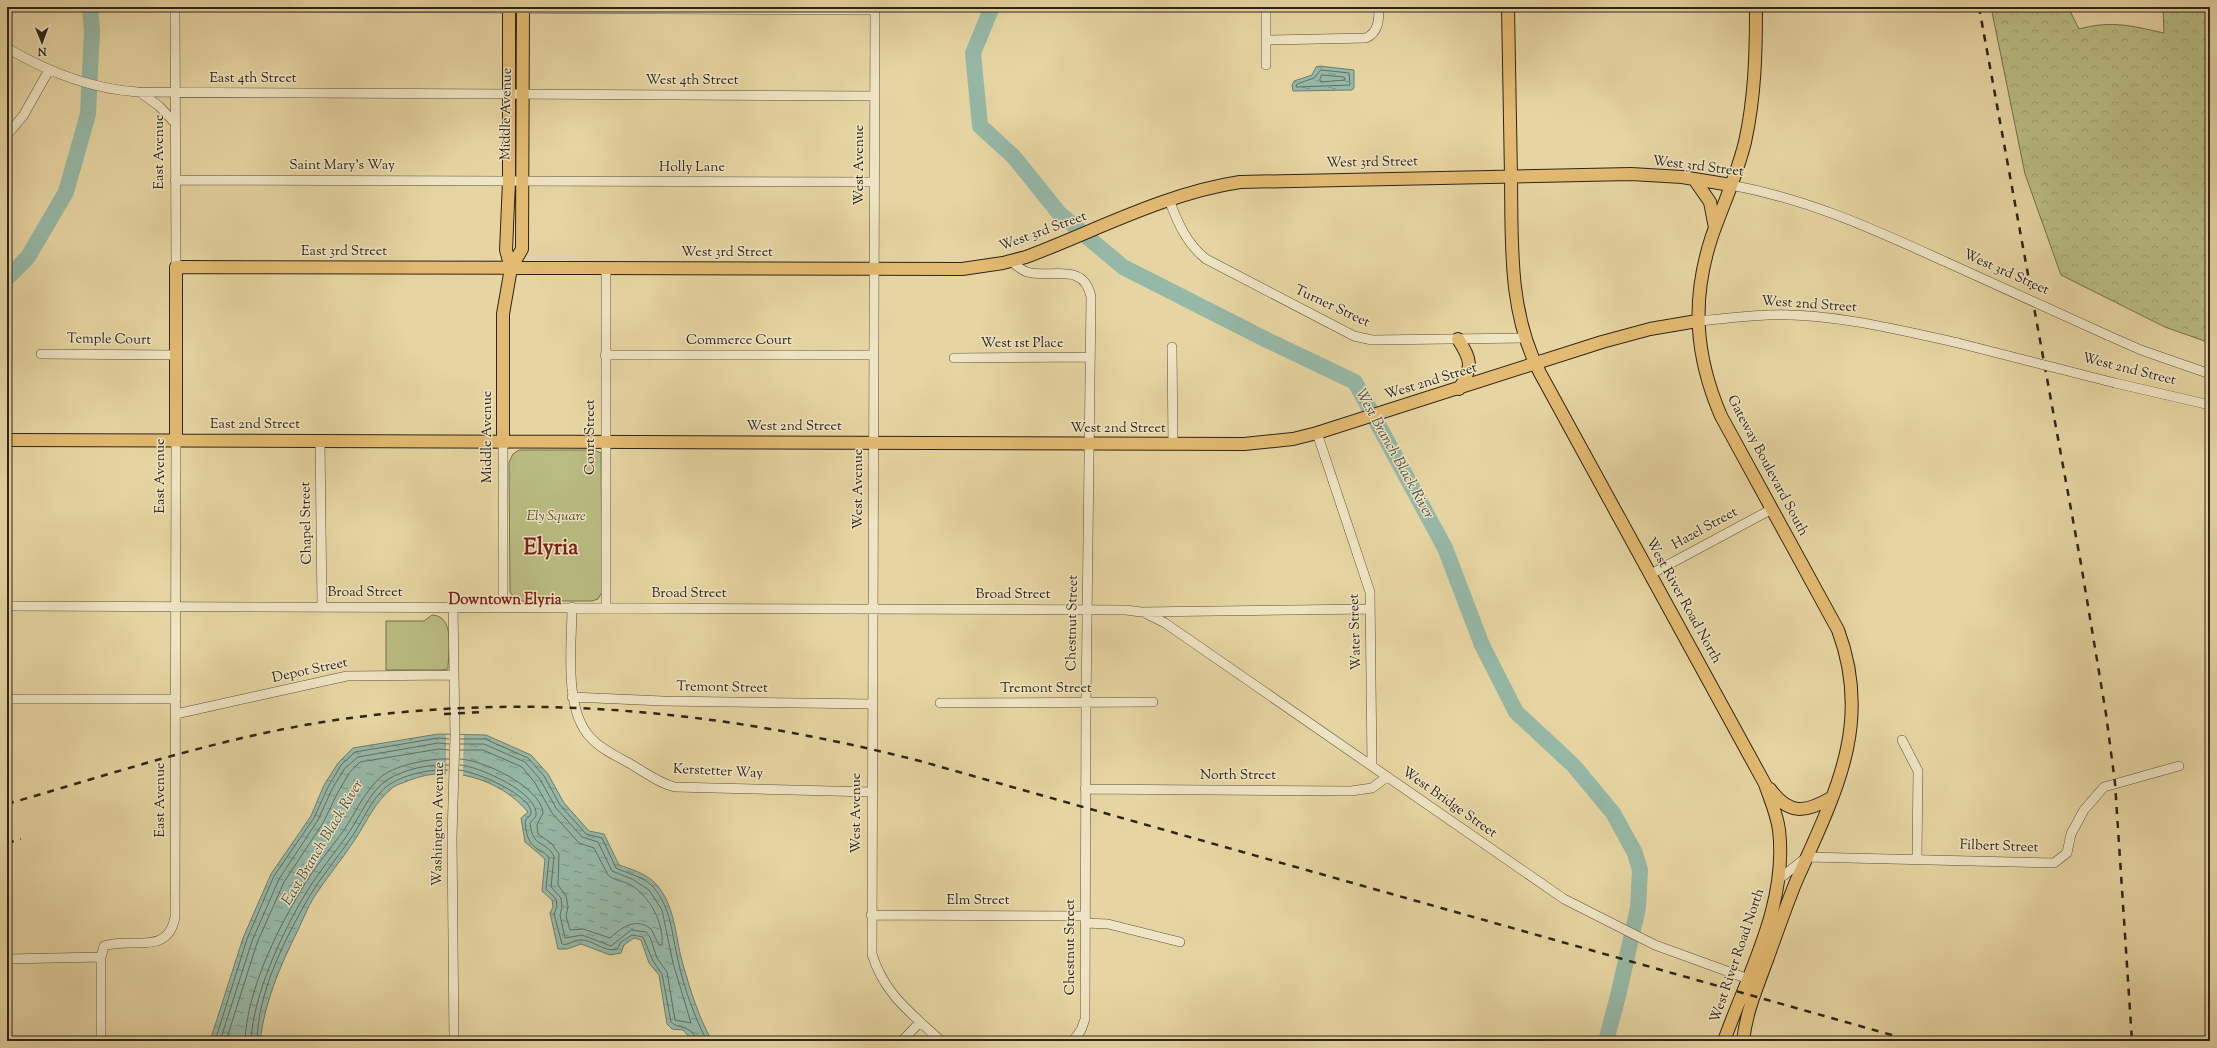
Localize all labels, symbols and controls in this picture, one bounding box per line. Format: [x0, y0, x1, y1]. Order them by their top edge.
north arrow [22, 22, 62, 62]
text: N [37, 43, 48, 59]
street label: Middle Avenue [496, 68, 518, 160]
street label: East 4th Street [209, 69, 297, 89]
street label: West 4th Street [645, 71, 739, 91]
street label: East Avenue [150, 115, 170, 189]
street label: West Avenue [850, 125, 870, 205]
street label: West 3rd Street [1651, 151, 1745, 183]
street label: West 3rd Street [1326, 152, 1418, 174]
street label: Saint Mary's Way [289, 156, 395, 176]
street label: Holly Lane [659, 158, 725, 178]
street label: West 3rd Street [996, 207, 1090, 257]
street label: East 3rd Street [301, 242, 387, 262]
street label: West 3rd Street [681, 243, 773, 263]
street label: West 3rd Street [1960, 245, 2052, 301]
street label: Turner Street [1291, 281, 1373, 333]
street label: West 2nd Street [1761, 292, 1858, 318]
street label: Temple Court [67, 329, 151, 351]
street label: Commerce Court [686, 331, 792, 351]
street label: West 1st Place [981, 334, 1063, 354]
street label: West 2nd Street [2080, 349, 2178, 391]
street label: West 2nd Street [1382, 358, 1480, 406]
water label: West Branch Black River [1350, 385, 1439, 523]
street label: Middle Avenue [478, 391, 498, 483]
street label: Gateway Boulevard South [1721, 392, 1813, 540]
street label: Court Street [581, 399, 601, 475]
street label: East 2nd Street [210, 415, 300, 435]
street label: West 2nd Street [746, 417, 842, 437]
street label: West 2nd Street [1070, 419, 1166, 439]
street label: East Avenue [151, 439, 171, 513]
street label: West Avenue [849, 449, 869, 529]
street label: Chapel Street [296, 481, 318, 565]
street label: Hazel Street [1669, 503, 1742, 555]
park label: Ely Square [526, 507, 586, 527]
district label: Elyria [524, 533, 579, 565]
street label: West River Road North [1640, 535, 1726, 667]
street label: Chestnut Street [1062, 574, 1084, 671]
street label: Broad Street [327, 583, 403, 603]
street label: Broad Street [651, 584, 727, 604]
street label: Broad Street [975, 585, 1051, 605]
district label: Downtown Elyria [448, 590, 562, 611]
street label: Water Street [1345, 593, 1367, 671]
street label: Depot Street [270, 653, 350, 689]
street label: Tremont Street [676, 677, 768, 699]
street label: Tremont Street [1000, 679, 1092, 699]
street label: Kerstetter Way [672, 760, 764, 784]
street label: Washington Avenue [428, 762, 450, 886]
street label: East Avenue [151, 763, 171, 837]
street label: West Bridge Street [1397, 763, 1501, 843]
street label: North Street [1200, 766, 1276, 786]
street label: West Avenue [847, 773, 867, 853]
water label: East Branch Black River [277, 776, 369, 910]
street label: Filbert Street [1959, 836, 2039, 858]
street label: West River Road North [1706, 886, 1770, 1026]
street label: Elm Street [946, 891, 1010, 911]
street label: Chestnut Street [1061, 899, 1081, 995]

